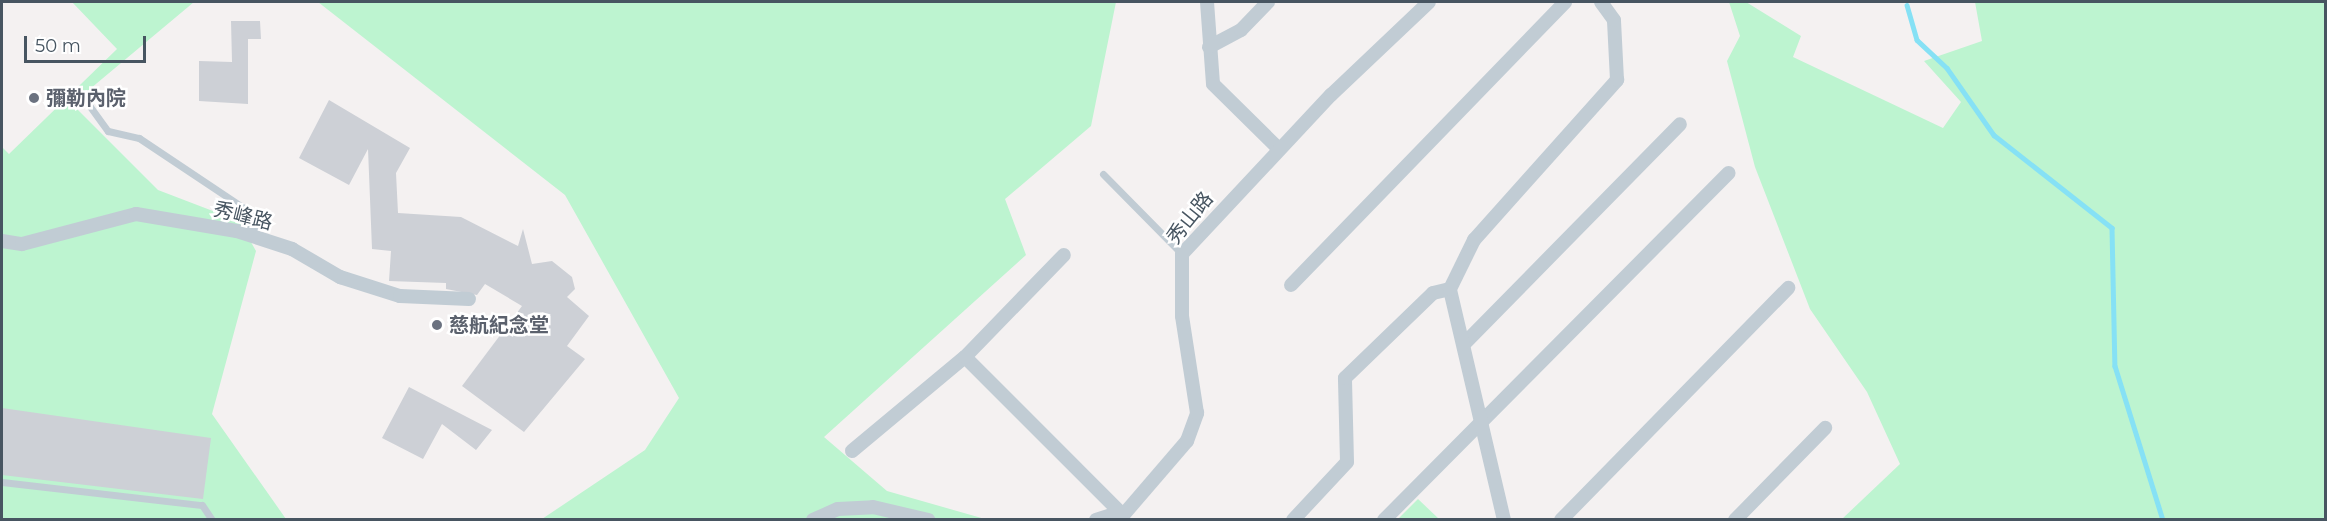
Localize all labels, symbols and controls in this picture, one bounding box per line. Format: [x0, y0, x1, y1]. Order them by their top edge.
scale bar [27, 24, 148, 62]
text: 50 m [35, 35, 81, 57]
place label: 彌勒內院 [46, 86, 126, 110]
marker: 彌勒內院 [27, 91, 41, 105]
street label: 秀山路 [1162, 187, 1218, 249]
street label: 秀峰路 [211, 197, 275, 235]
place label: 慈航紀念堂 [449, 313, 549, 337]
marker: 慈航紀念堂 [430, 318, 444, 332]

